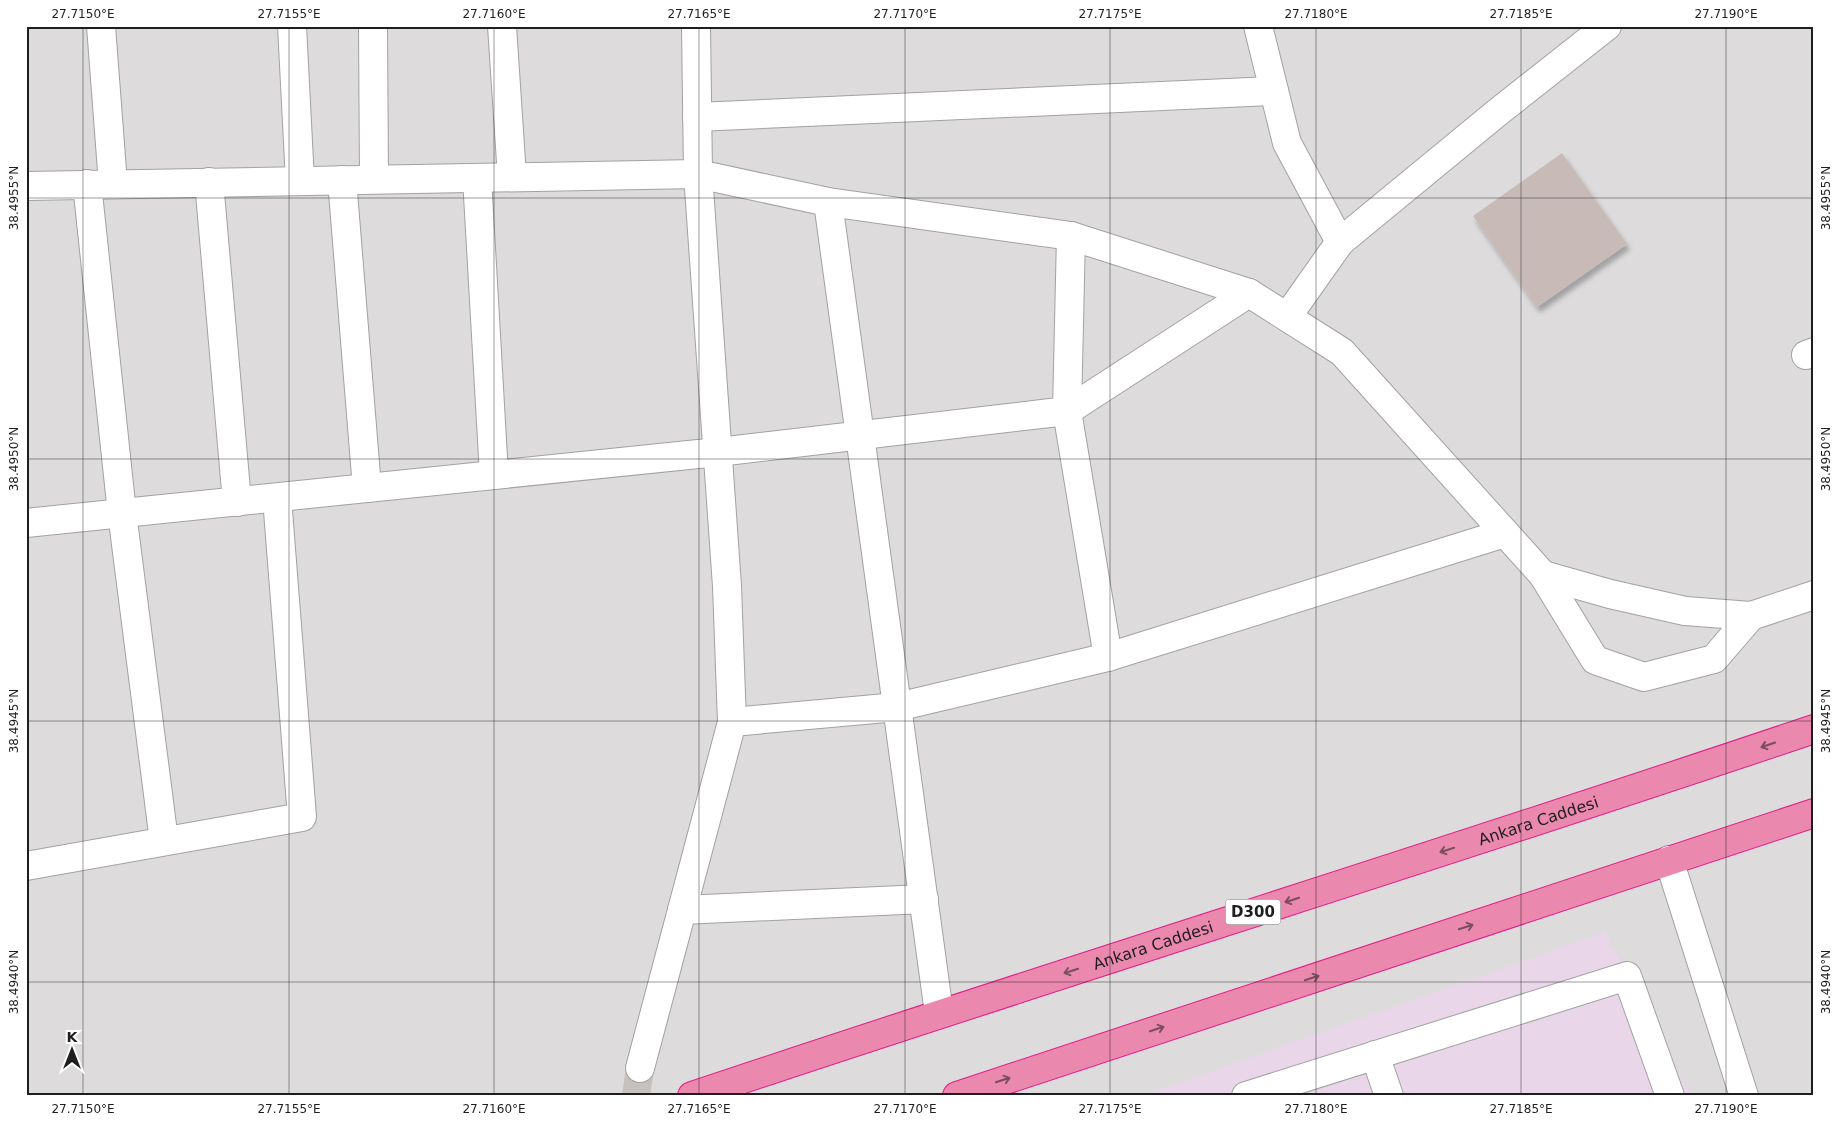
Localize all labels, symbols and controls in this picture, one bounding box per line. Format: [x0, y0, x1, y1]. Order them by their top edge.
text: 27.7150°E [51, 7, 115, 21]
text: 27.7155°E [257, 7, 321, 21]
text: 27.7160°E [462, 7, 526, 21]
text: 27.7165°E [667, 7, 731, 21]
text: 27.7170°E [873, 7, 937, 21]
text: 27.7175°E [1078, 7, 1142, 21]
text: 27.7180°E [1284, 7, 1348, 21]
text: 27.7185°E [1489, 7, 1553, 21]
text: 27.7190°E [1694, 7, 1758, 21]
text: 38.4955°N [7, 166, 21, 230]
text: 38.4955°N [1819, 166, 1833, 230]
text: 38.4950°N [7, 427, 21, 491]
text: 38.4950°N [1819, 427, 1833, 491]
text: 38.4945°N [7, 689, 21, 753]
text: 38.4945°N [1819, 689, 1833, 753]
one-way arrow [1760, 741, 1776, 750]
street label: Ankara Caddesi [1476, 792, 1601, 849]
one-way arrow [1439, 845, 1455, 855]
one-way arrow [1284, 895, 1300, 905]
road number: D300 [1226, 900, 1280, 924]
street label: Ankara Caddesi [1090, 917, 1215, 973]
one-way arrow [1458, 922, 1473, 931]
text: 38.4940°N [7, 950, 21, 1014]
text: 38.4940°N [1819, 950, 1833, 1014]
one-way arrow [1063, 966, 1079, 976]
one-way arrow [1303, 973, 1319, 982]
north arrow [48, 1024, 98, 1074]
one-way arrow [1149, 1024, 1165, 1034]
text: K [67, 1029, 79, 1045]
one-way arrow [995, 1075, 1011, 1085]
text: 27.7150°E [51, 1102, 115, 1116]
text: 27.7155°E [257, 1102, 321, 1116]
text: 27.7160°E [462, 1102, 526, 1116]
text: 27.7165°E [667, 1102, 731, 1116]
text: 27.7170°E [873, 1102, 937, 1116]
text: 27.7175°E [1078, 1102, 1142, 1116]
text: 27.7180°E [1284, 1102, 1348, 1116]
text: 27.7185°E [1489, 1102, 1553, 1116]
text: 27.7190°E [1694, 1102, 1758, 1116]

